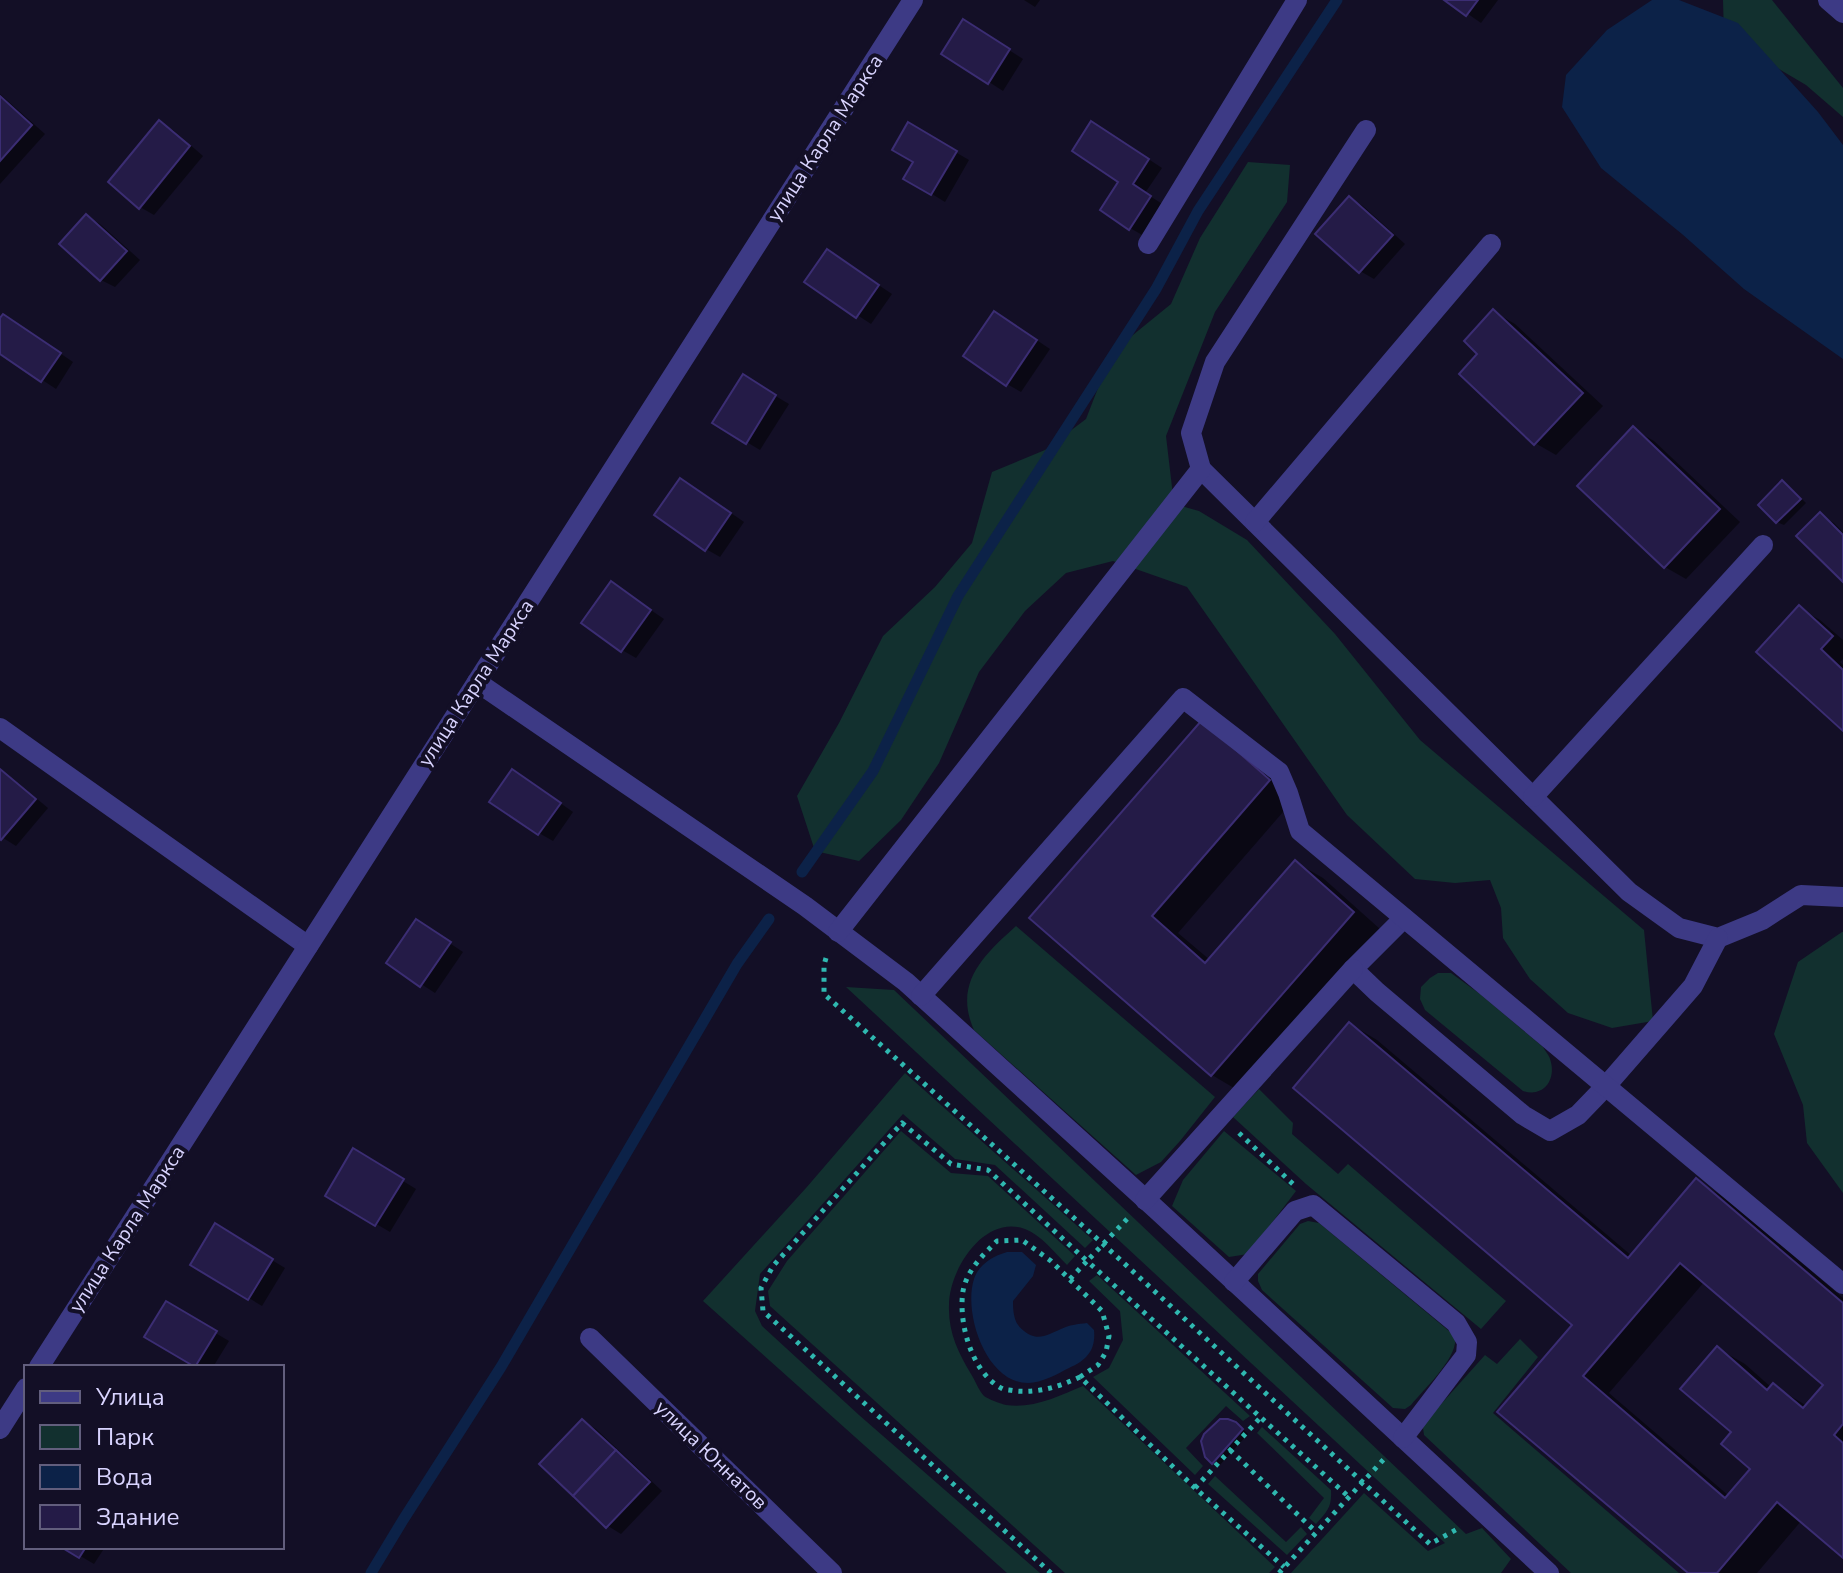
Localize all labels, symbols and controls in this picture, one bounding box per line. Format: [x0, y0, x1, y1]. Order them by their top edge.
street label: улица Карла Маркса [761, 49, 889, 227]
street label: улица Карла Маркса [412, 594, 540, 772]
street label: улица Карла Маркса [63, 1140, 191, 1318]
legend [24, 1365, 284, 1549]
text: Улица [95, 1381, 165, 1413]
street label: улица Юннатов [649, 1394, 773, 1516]
text: Парк [96, 1421, 154, 1453]
text: Вода [96, 1461, 153, 1493]
text: Здание [96, 1501, 180, 1533]

